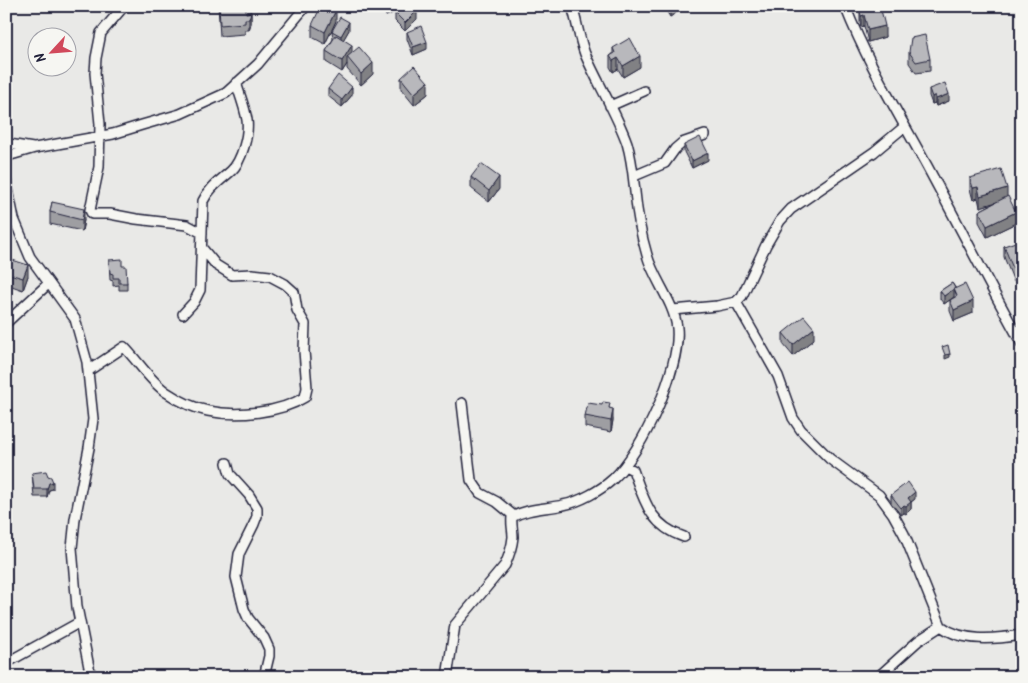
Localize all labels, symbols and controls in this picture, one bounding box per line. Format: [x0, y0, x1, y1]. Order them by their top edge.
north arrow [28, 28, 78, 78]
text: N [29, 48, 53, 66]

